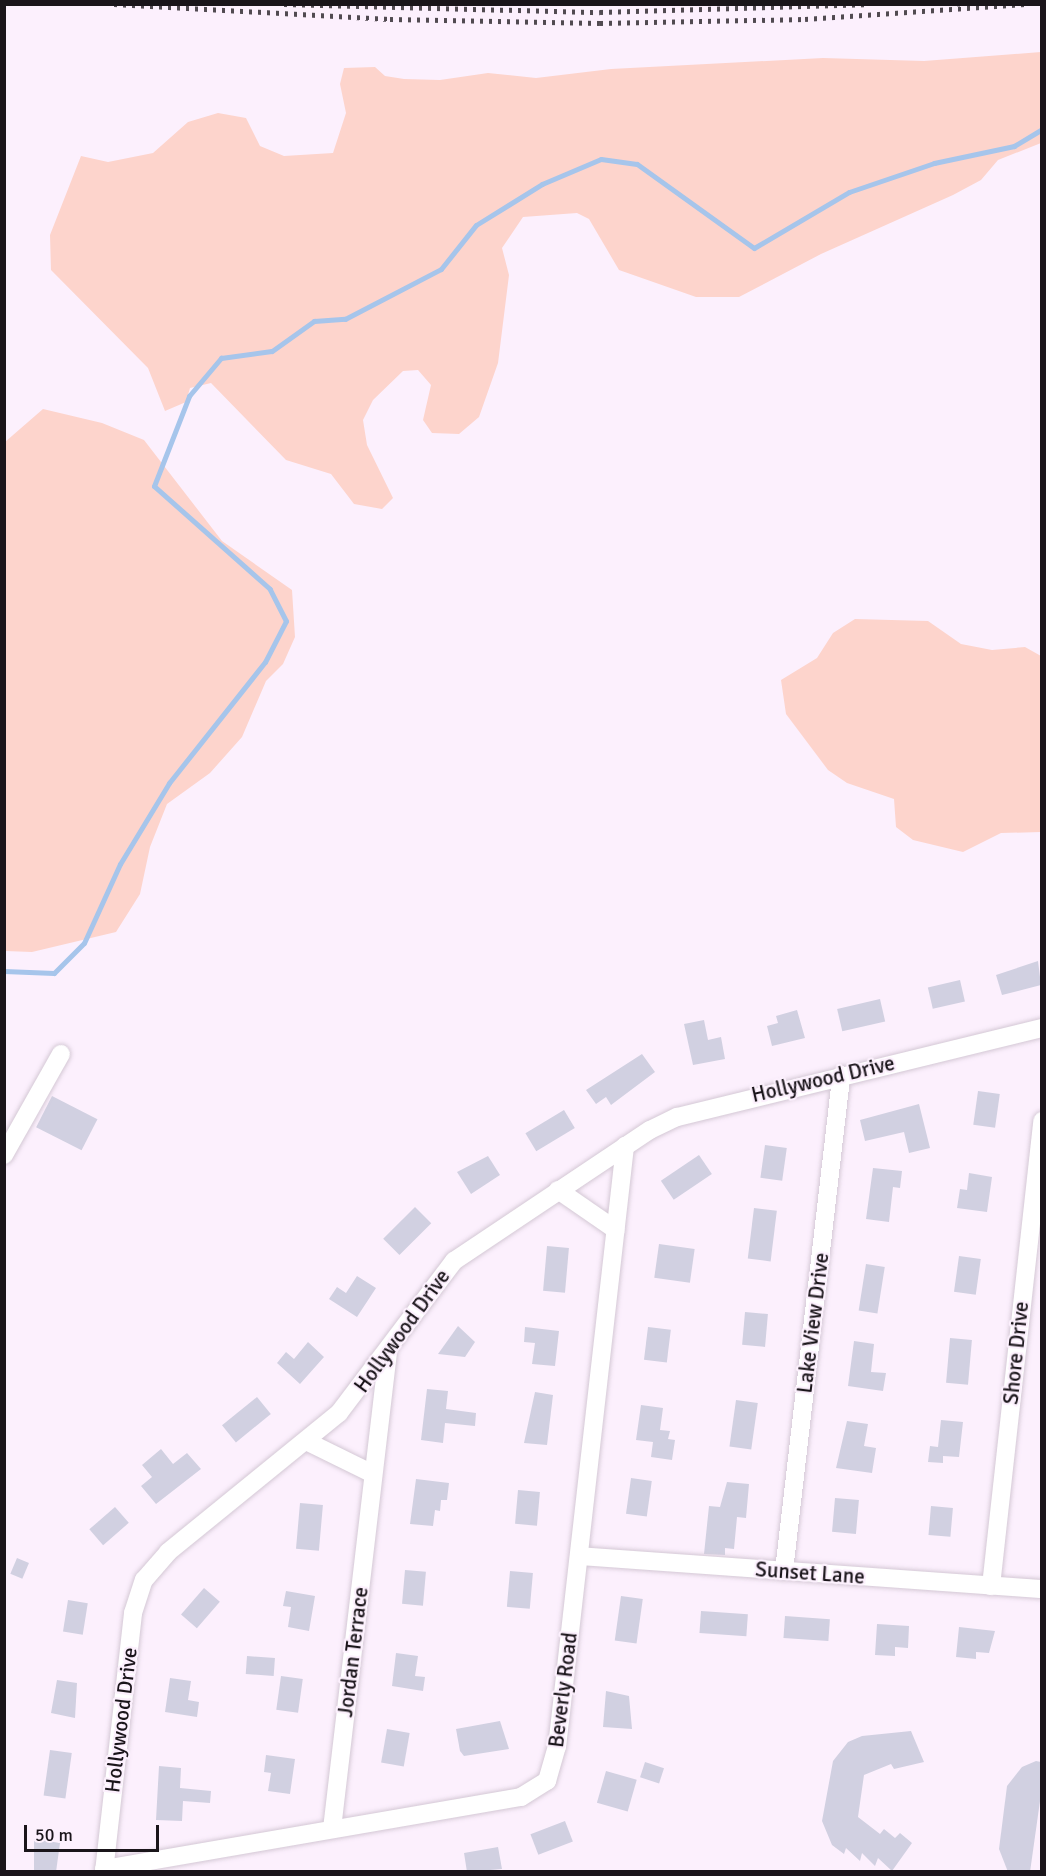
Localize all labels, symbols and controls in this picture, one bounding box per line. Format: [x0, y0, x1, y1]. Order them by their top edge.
street label: Hollywood Drive [749, 1050, 897, 1108]
street label: Lake View Drive [792, 1251, 834, 1395]
street label: Hollywood Drive [349, 1264, 455, 1398]
street label: Shore Drive [998, 1300, 1034, 1406]
street label: Sunset Lane [754, 1557, 866, 1589]
street label: Jordan Terrace [333, 1585, 373, 1719]
street label: Beverly Road [543, 1631, 583, 1749]
street label: Hollywood Drive [100, 1646, 142, 1794]
scale bar [27, 1813, 162, 1851]
text: 50 m [35, 1824, 73, 1846]

